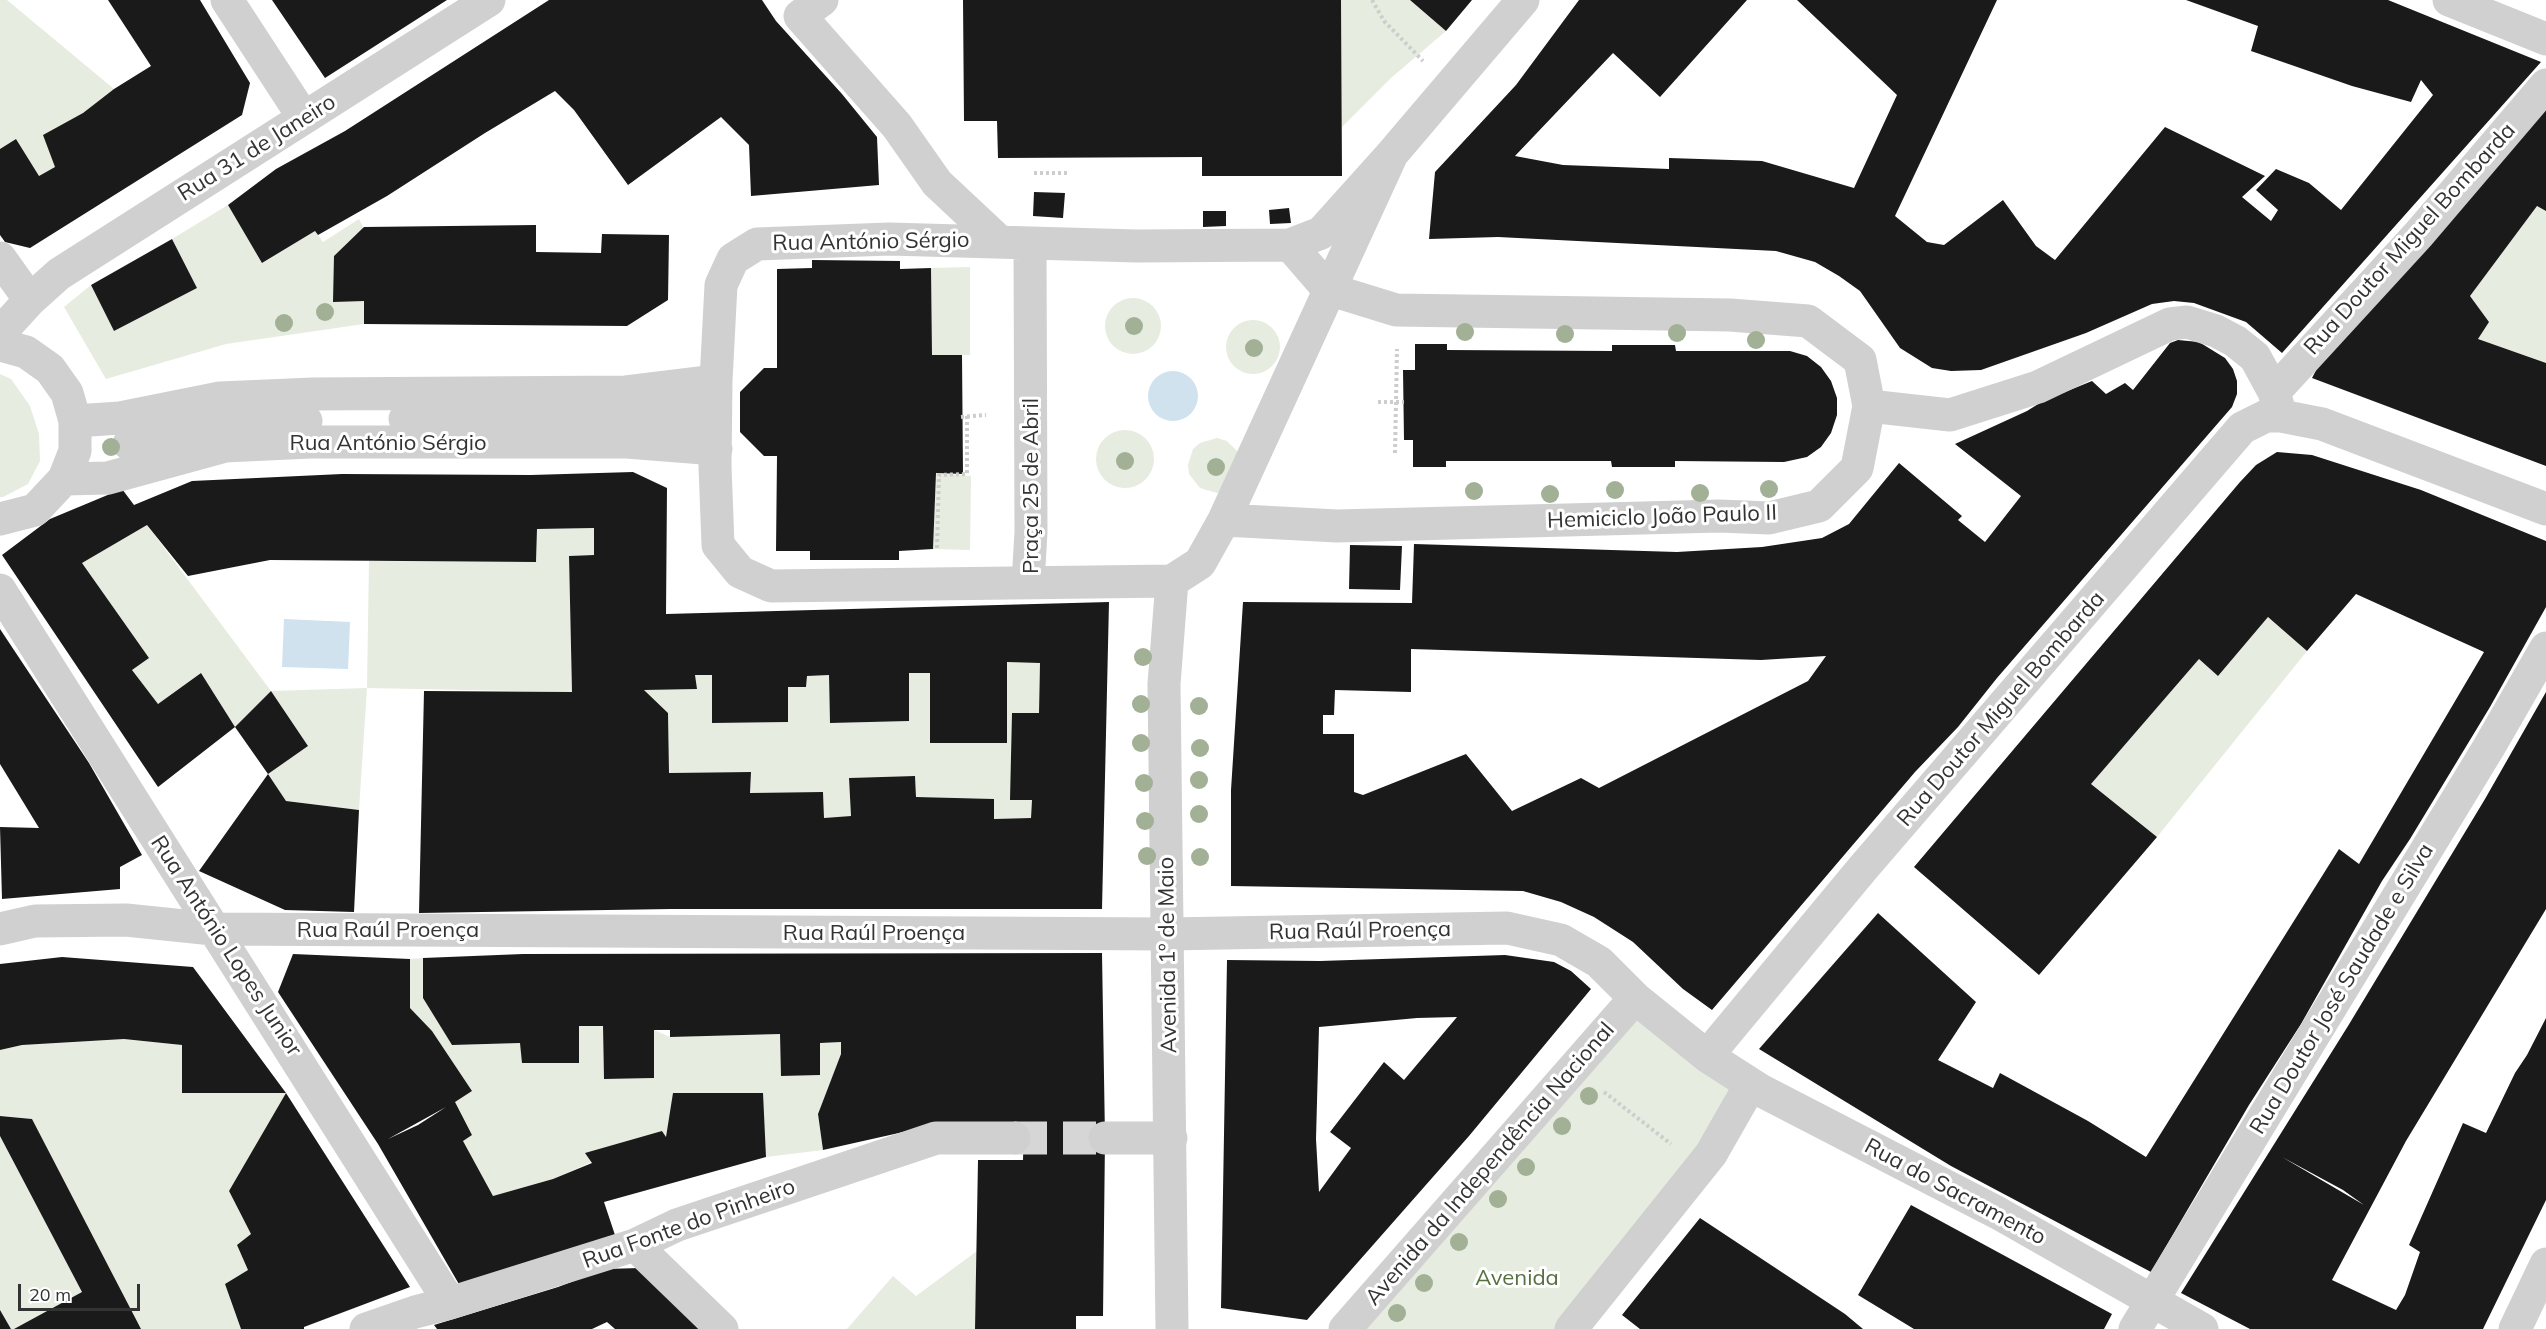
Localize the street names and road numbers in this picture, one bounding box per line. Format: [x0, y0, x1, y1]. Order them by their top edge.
street label: Rua 31 de Janeiro [173, 89, 341, 207]
street label: Rua Doutor Miguel Bombarda [2299, 118, 2521, 360]
street label: Rua António Sérgio [772, 227, 970, 257]
street label: Praça 25 de Abril [1018, 398, 1044, 574]
street label: Rua António Sérgio [289, 430, 487, 456]
street label: Hemiciclo João Paulo II [1547, 500, 1777, 534]
street label: Rua Doutor Miguel Bombarda [1892, 586, 2110, 832]
street label: Rua António Lopes Junior [145, 831, 307, 1061]
street label: Rua Doutor José Saudade e Silva [2245, 839, 2439, 1139]
street label: Avenida 1º de Maio [1153, 856, 1183, 1054]
street label: Rua Raúl Proença [1269, 916, 1451, 946]
street label: Rua Raúl Proença [297, 917, 479, 943]
street label: Rua Raúl Proença [783, 920, 965, 946]
street label: Avenida da Independência Nacional [1360, 1017, 1620, 1311]
street label: Rua do Sacramento [1860, 1133, 2050, 1251]
street label: Rua Fonte do Pinheiro [579, 1173, 799, 1275]

